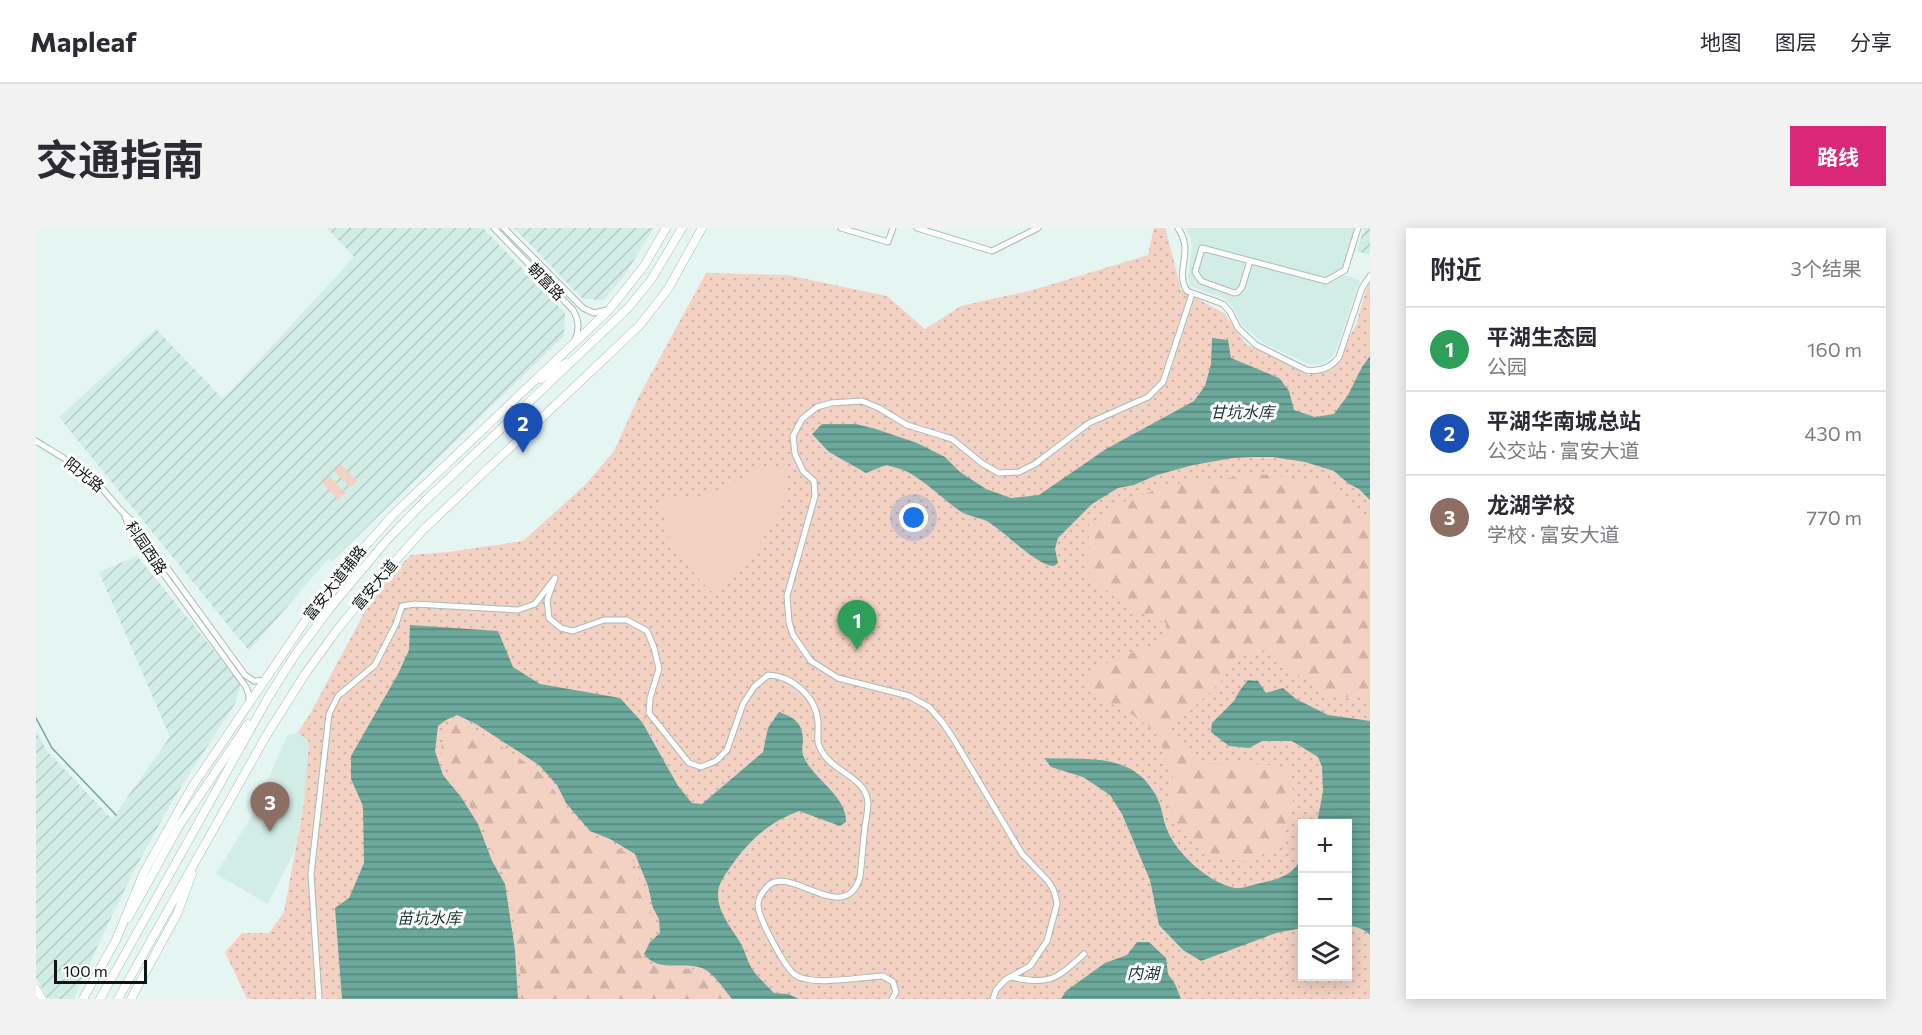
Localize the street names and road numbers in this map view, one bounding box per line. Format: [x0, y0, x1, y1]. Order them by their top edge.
street label: 朝富路 [525, 259, 569, 304]
street label: 阳光路 [61, 453, 108, 495]
street label: 科园西路 [123, 518, 171, 577]
street label: 富安大道辅路 [299, 541, 369, 623]
street label: 富安大道 [348, 556, 400, 613]

